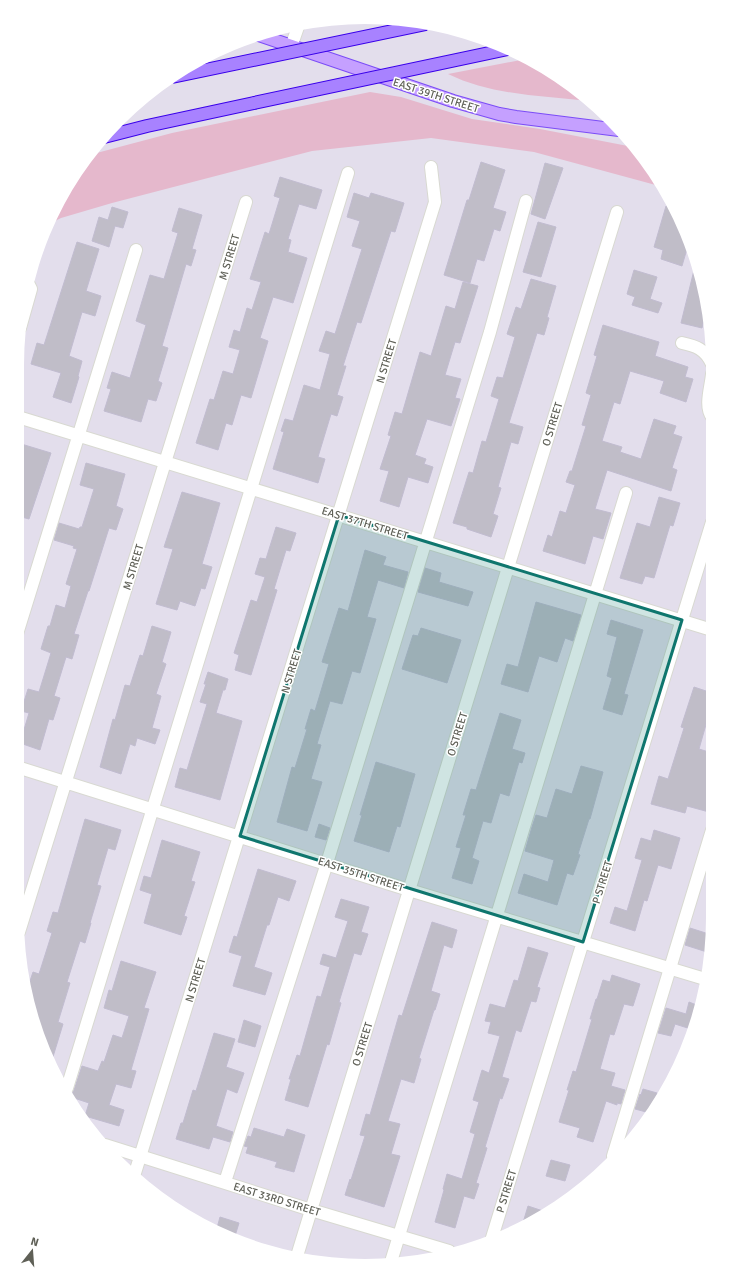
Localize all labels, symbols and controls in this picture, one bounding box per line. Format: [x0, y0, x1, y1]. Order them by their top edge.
street label: EAST 39TH STREET [391, 75, 481, 116]
street label: M STREET [216, 232, 243, 282]
street label: N STREET [374, 337, 400, 385]
street label: O STREET [540, 400, 565, 448]
street label: EAST 37TH STREET [320, 504, 410, 543]
street label: M STREET [120, 542, 147, 592]
street label: N STREET [279, 647, 305, 695]
street label: O STREET [445, 710, 470, 758]
street label: EAST 35TH STREET [316, 854, 406, 895]
street label: P STREET [590, 858, 615, 905]
street label: N STREET [183, 956, 209, 1004]
street label: O STREET [350, 1020, 375, 1068]
street label: P STREET [494, 1167, 519, 1214]
street label: EAST 33RD STREET [232, 1180, 323, 1219]
north arrow [12, 1231, 52, 1271]
text: N [29, 1235, 40, 1249]

